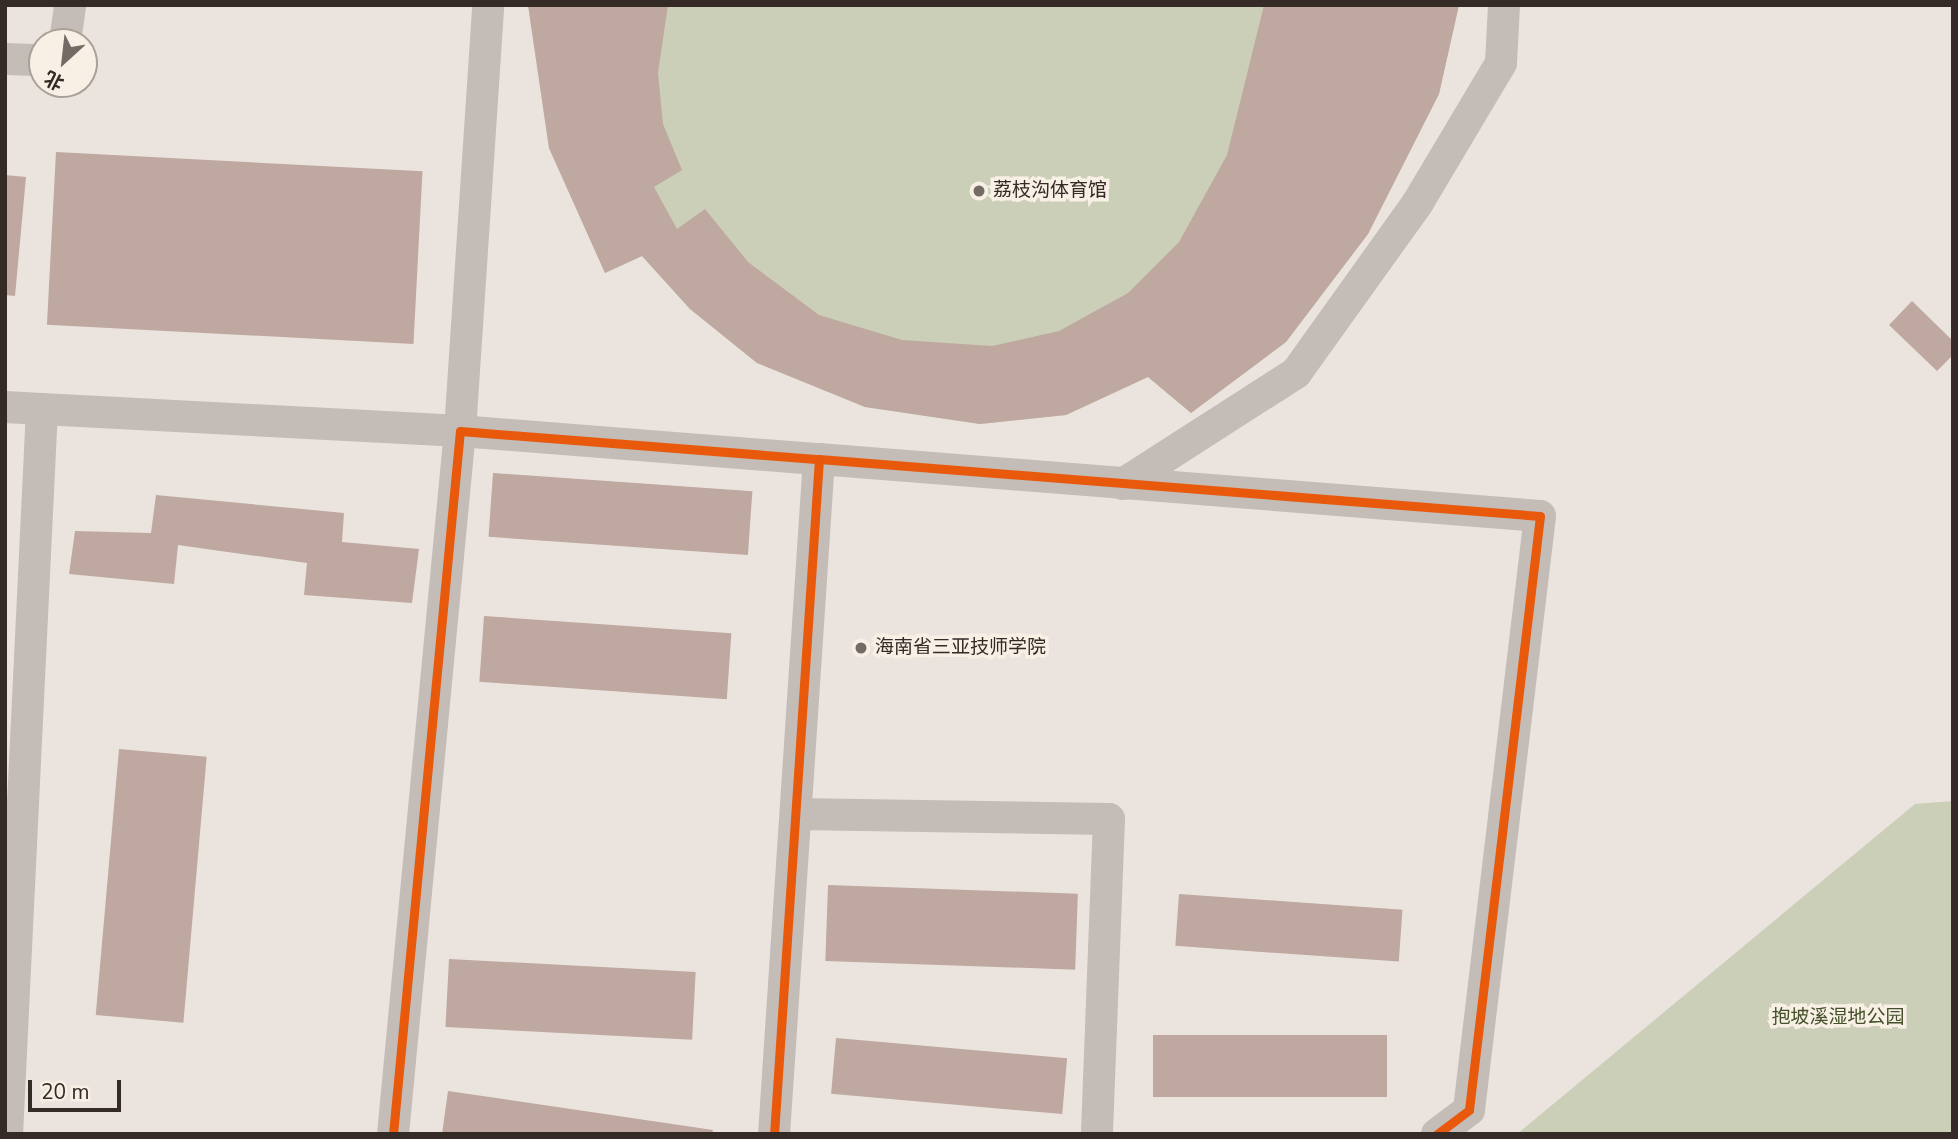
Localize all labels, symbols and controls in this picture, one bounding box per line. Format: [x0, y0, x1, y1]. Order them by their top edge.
north arrow [28, 28, 98, 98]
text: 北 [40, 64, 69, 96]
place label: 荔枝沟体育馆 [993, 180, 1107, 202]
marker: 荔枝沟体育馆 [971, 183, 987, 199]
place label: 海南省三亚技师学院 [875, 637, 1046, 659]
marker: 海南省三亚技师学院 [853, 640, 869, 656]
park label: 抱坡溪湿地公园 [1772, 1007, 1904, 1029]
scale bar [32, 1066, 124, 1110]
text: 20 m [41, 1078, 90, 1106]

